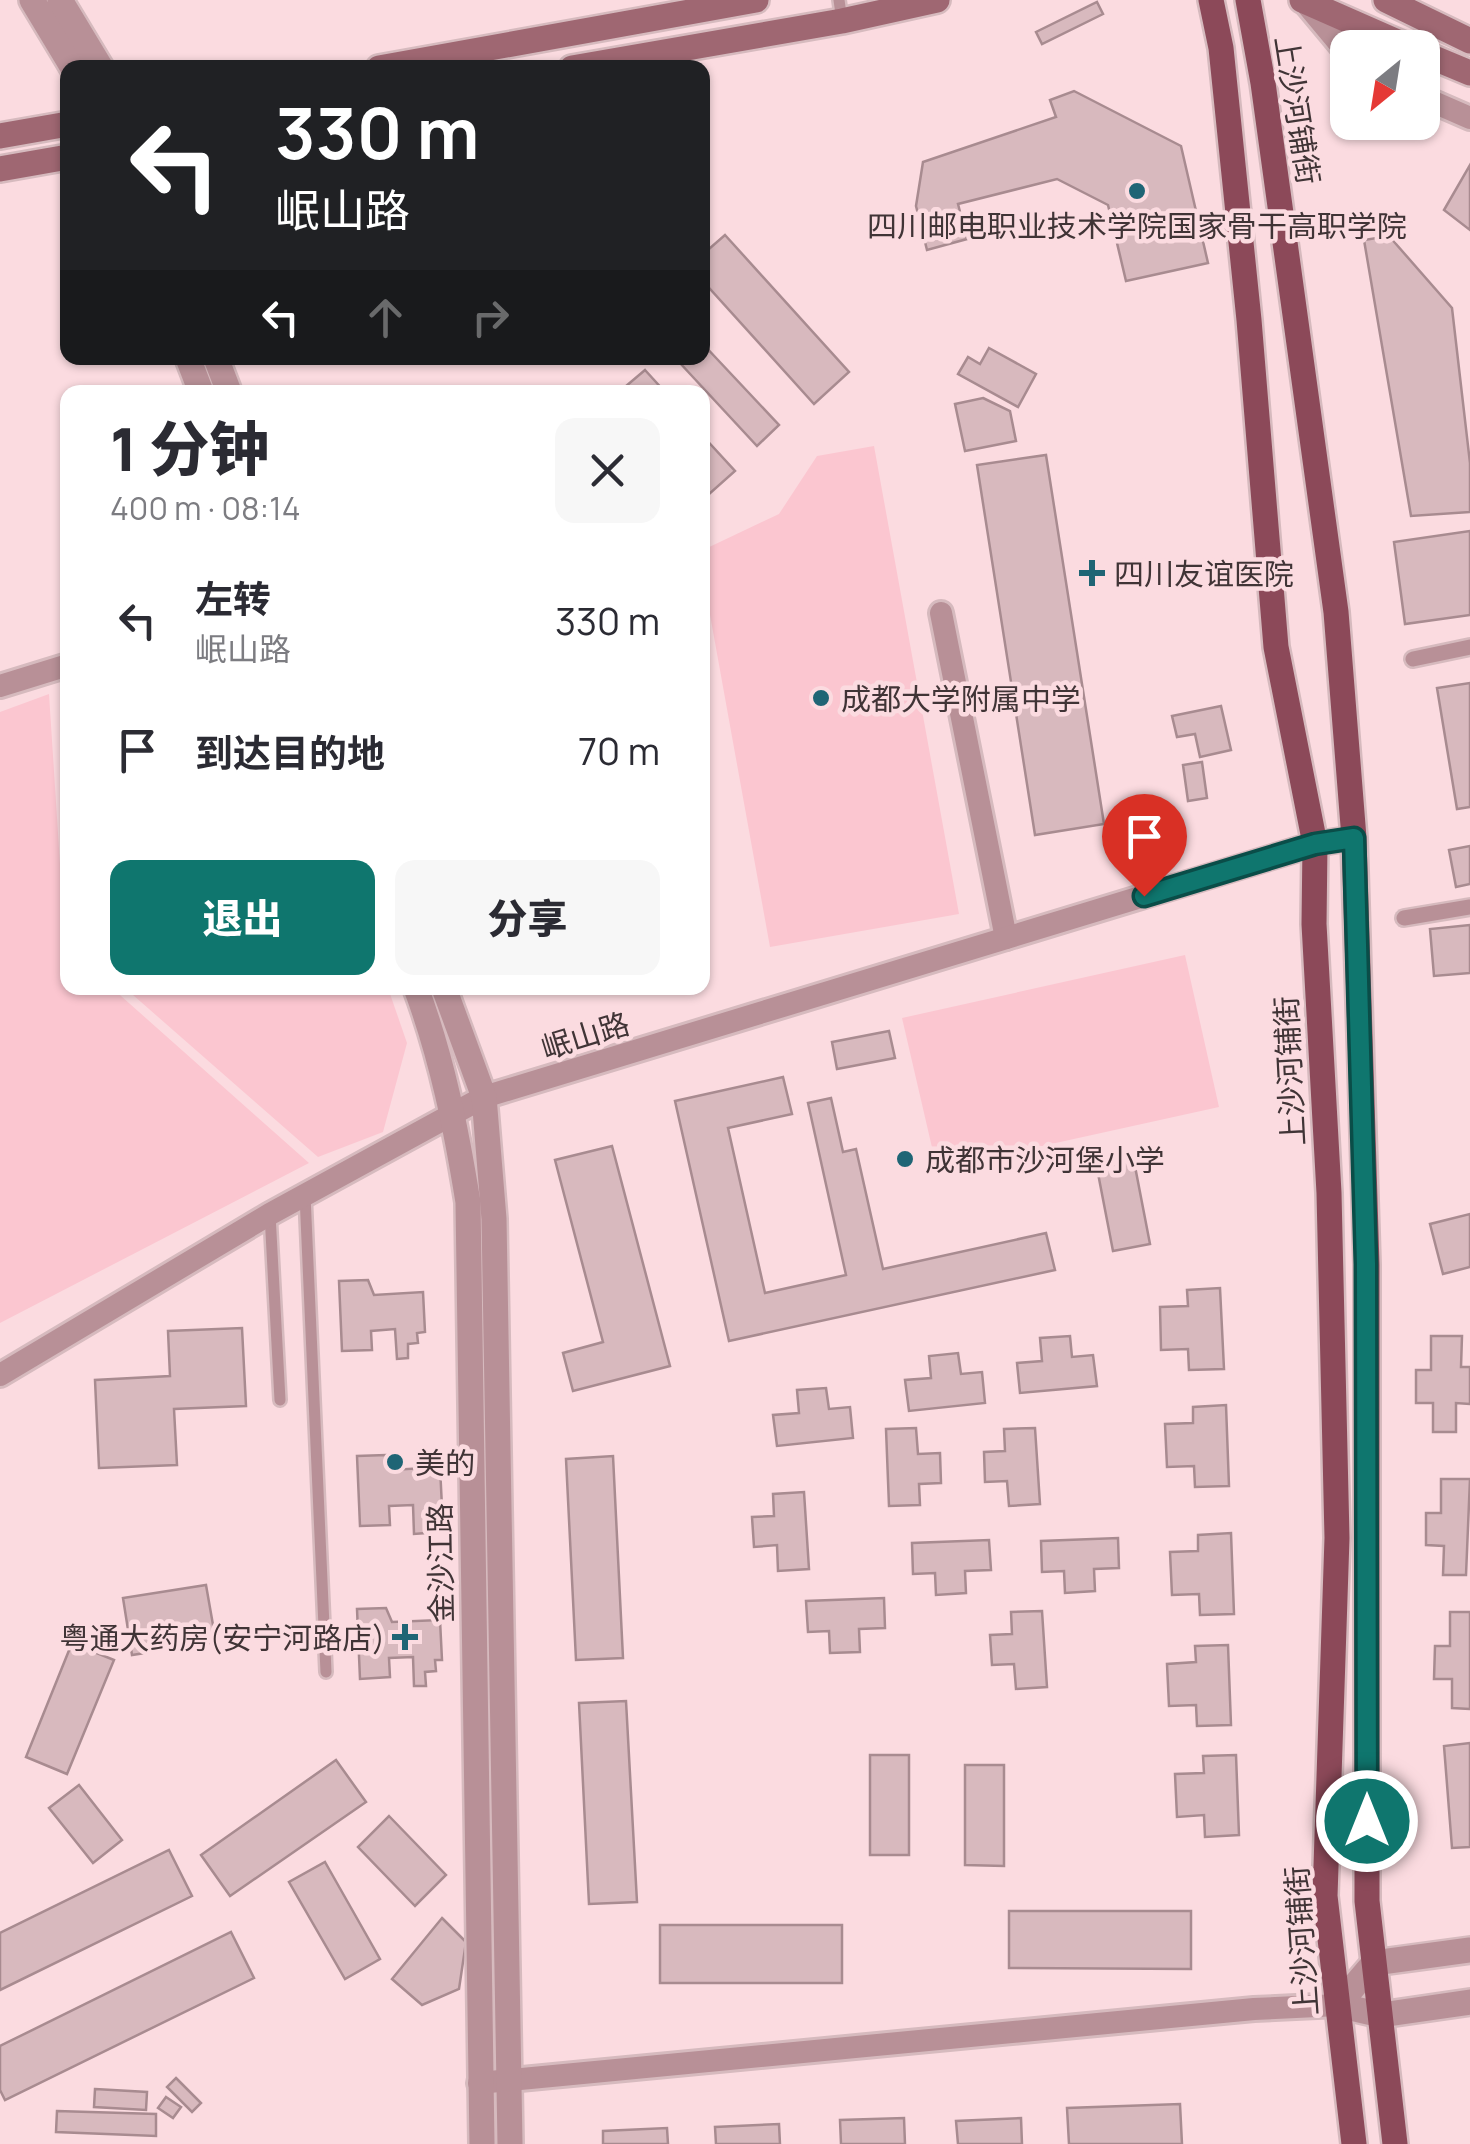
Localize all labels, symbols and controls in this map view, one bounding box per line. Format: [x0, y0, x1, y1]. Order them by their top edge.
north arrow [1330, 30, 1440, 140]
map controls [1330, 30, 1440, 140]
street label: 上沙河铺街 [1266, 33, 1330, 187]
text: 330 m [275, 84, 479, 180]
icon: left [110, 100, 240, 230]
text: 岷山路 [275, 179, 410, 241]
marker: 四川邮电职业技术学院国家骨干高职学院 [1126, 180, 1148, 202]
place label: 四川邮电职业技术学院国家骨干高职学院 [867, 205, 1407, 246]
icon: left [253, 290, 308, 345]
icon: ahead [358, 290, 413, 345]
icon: right [463, 290, 518, 345]
text: 1 分钟 [110, 407, 269, 489]
button: close [555, 418, 660, 523]
text: 400 m · 08:14 [110, 486, 301, 530]
place label: 四川友谊医院 [1114, 553, 1294, 594]
marker: 四川友谊医院 [1079, 560, 1105, 586]
text: 左转 [195, 572, 271, 624]
icon: left [110, 593, 165, 648]
text: 330 m [555, 594, 660, 646]
text: 岷山路 [195, 627, 291, 671]
place label: 成都大学附属中学 [841, 678, 1081, 719]
marker: 成都大学附属中学 [810, 687, 832, 709]
icon: arrive [110, 723, 165, 778]
text: 70 m [578, 724, 660, 776]
text: 到达目的地 [195, 726, 385, 778]
pin [1102, 794, 1187, 897]
icon: arrive [1117, 809, 1172, 864]
button: 退出 [110, 860, 375, 975]
button: 分享 [395, 860, 660, 975]
street label: 上沙河铺街 [1265, 995, 1313, 1147]
street label: 岷山路 [536, 1002, 634, 1068]
place label: 成都市沙河堡小学 [925, 1139, 1165, 1180]
marker: 成都市沙河堡小学 [894, 1148, 916, 1170]
place label: 美的 [415, 1442, 475, 1483]
marker: 美的 [384, 1451, 406, 1473]
street label: 金沙江路 [418, 1503, 462, 1623]
place label: 粤通大药房(安宁河路店) [59, 1617, 385, 1658]
marker: 粤通大药房(安宁河路店) [394, 1626, 416, 1648]
position arrow [1315, 1769, 1419, 1873]
street label: 上沙河铺街 [1275, 1865, 1327, 2017]

